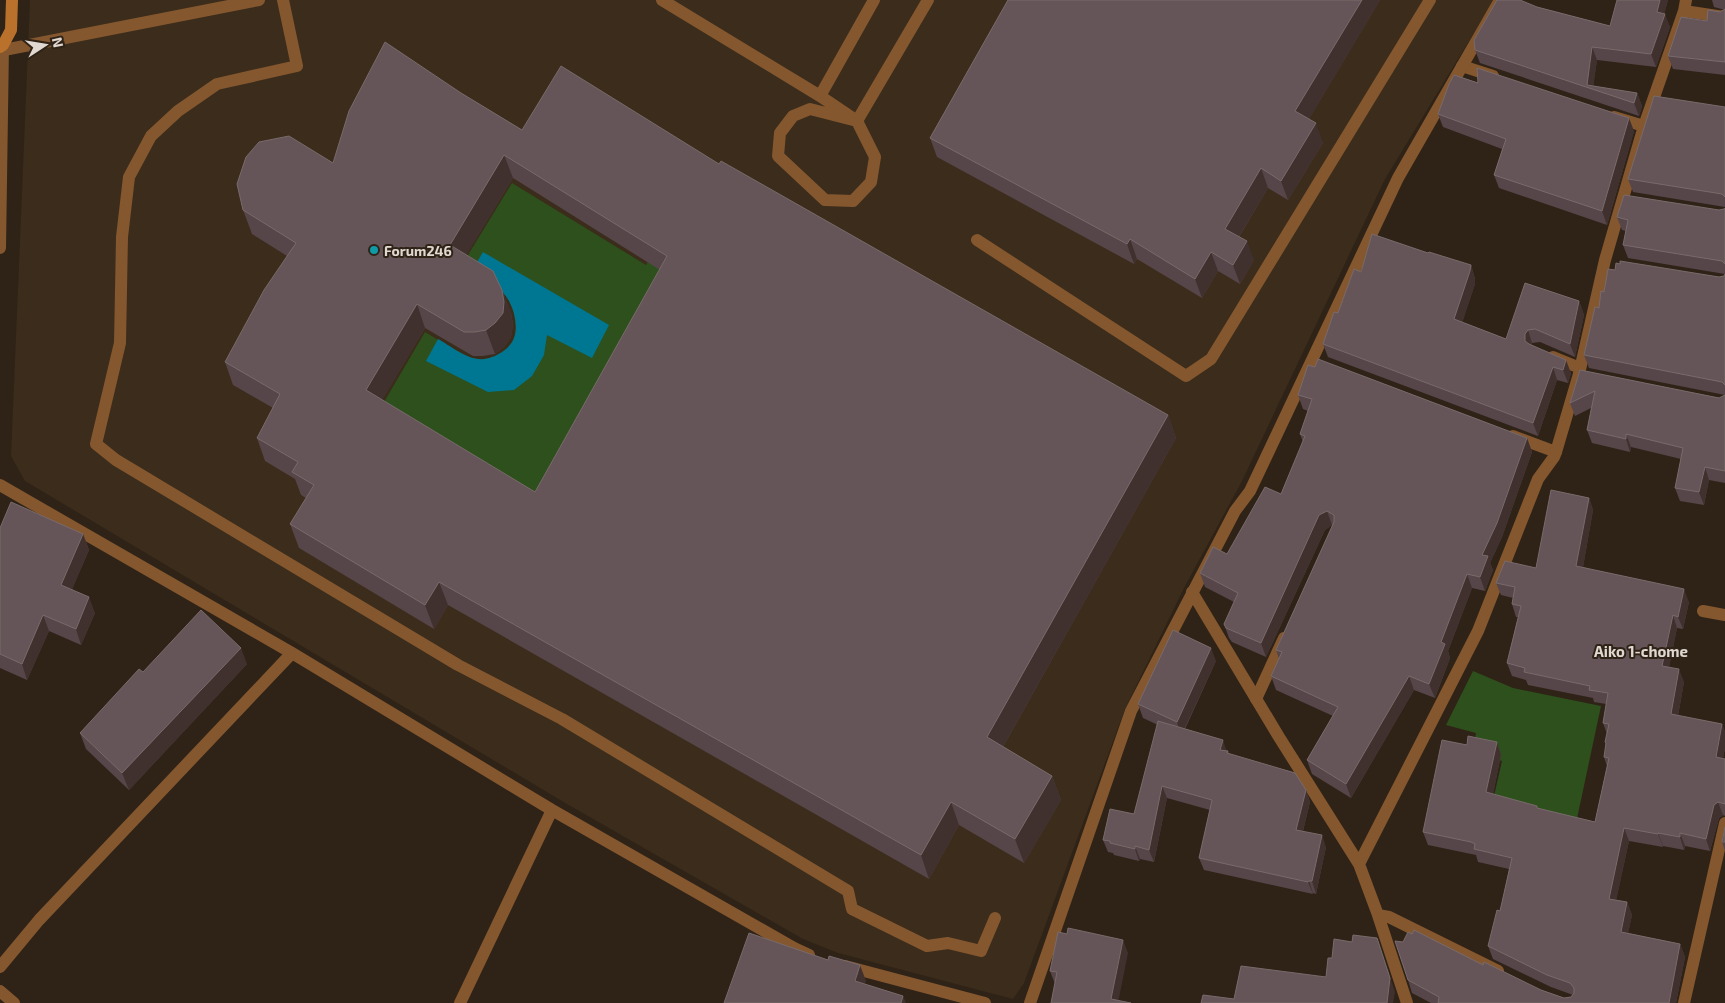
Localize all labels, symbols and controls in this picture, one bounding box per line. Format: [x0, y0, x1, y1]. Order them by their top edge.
north arrow [20, 20, 70, 70]
text: N [49, 35, 68, 49]
place label: Forum246 [384, 242, 452, 259]
marker: Forum246 [368, 244, 380, 256]
district label: Aiko 1-chome [1594, 642, 1688, 660]

